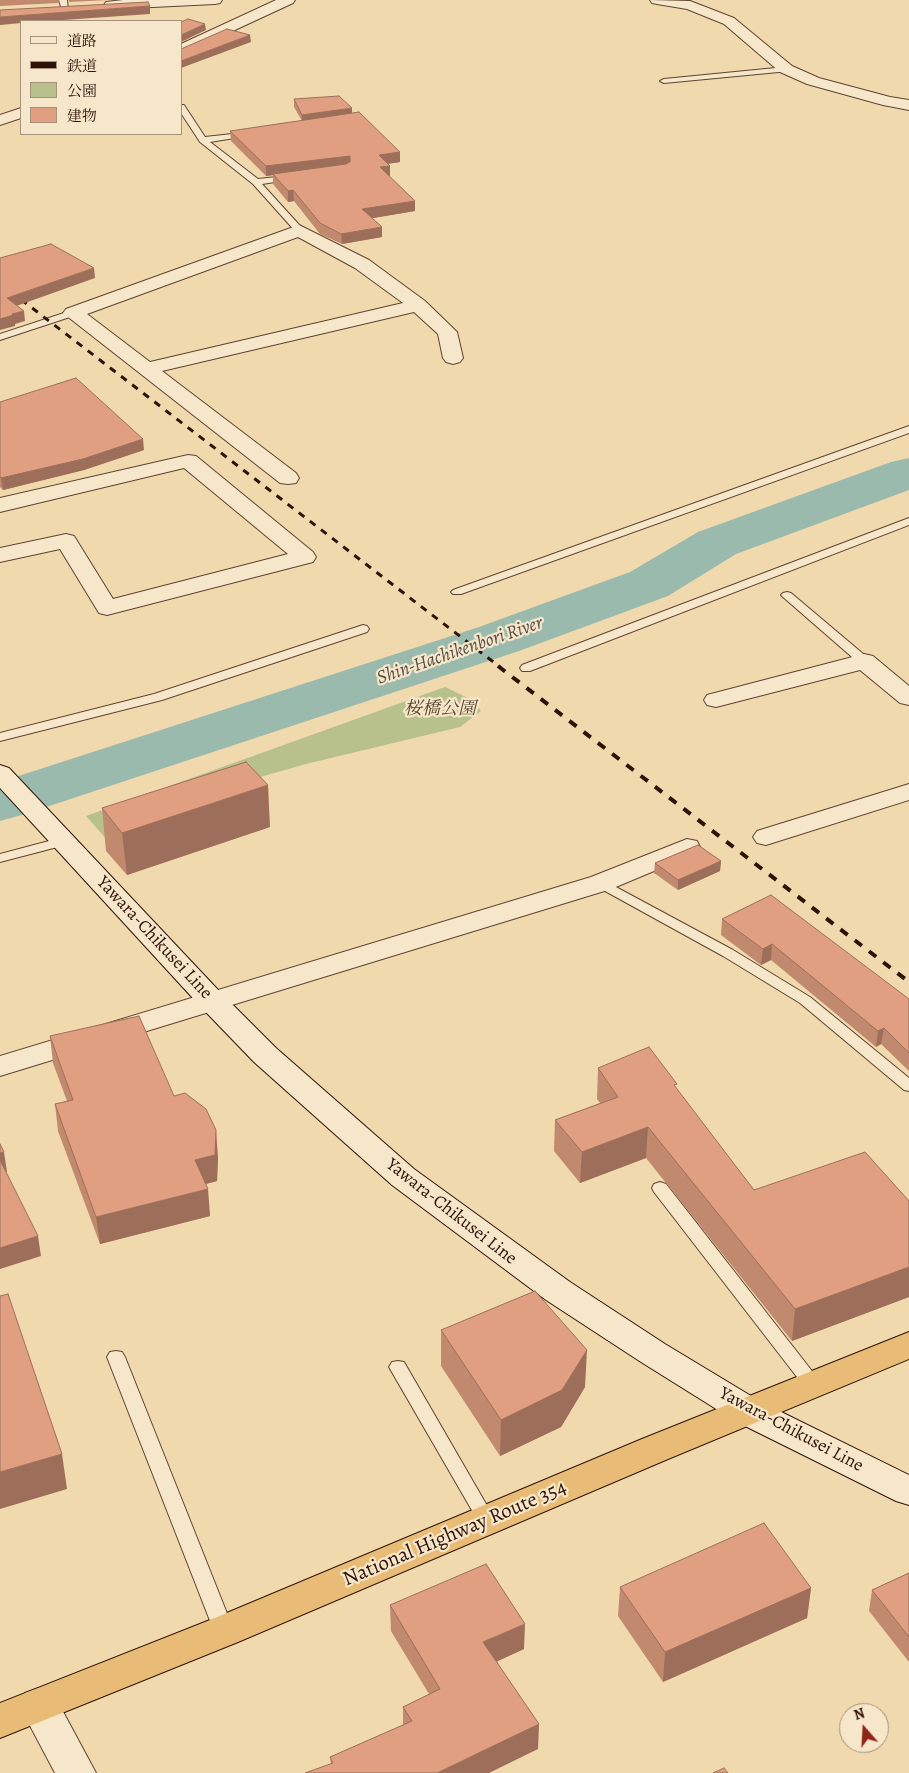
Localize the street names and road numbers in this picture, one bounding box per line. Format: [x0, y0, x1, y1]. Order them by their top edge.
street label: Yawara-Chikusei Line [92, 872, 216, 1004]
street label: Yawara-Chikusei Line [381, 1154, 521, 1270]
street label: Yawara-Chikusei Line [715, 1383, 867, 1477]
street label: National Highway Route 354 [339, 1475, 571, 1593]

